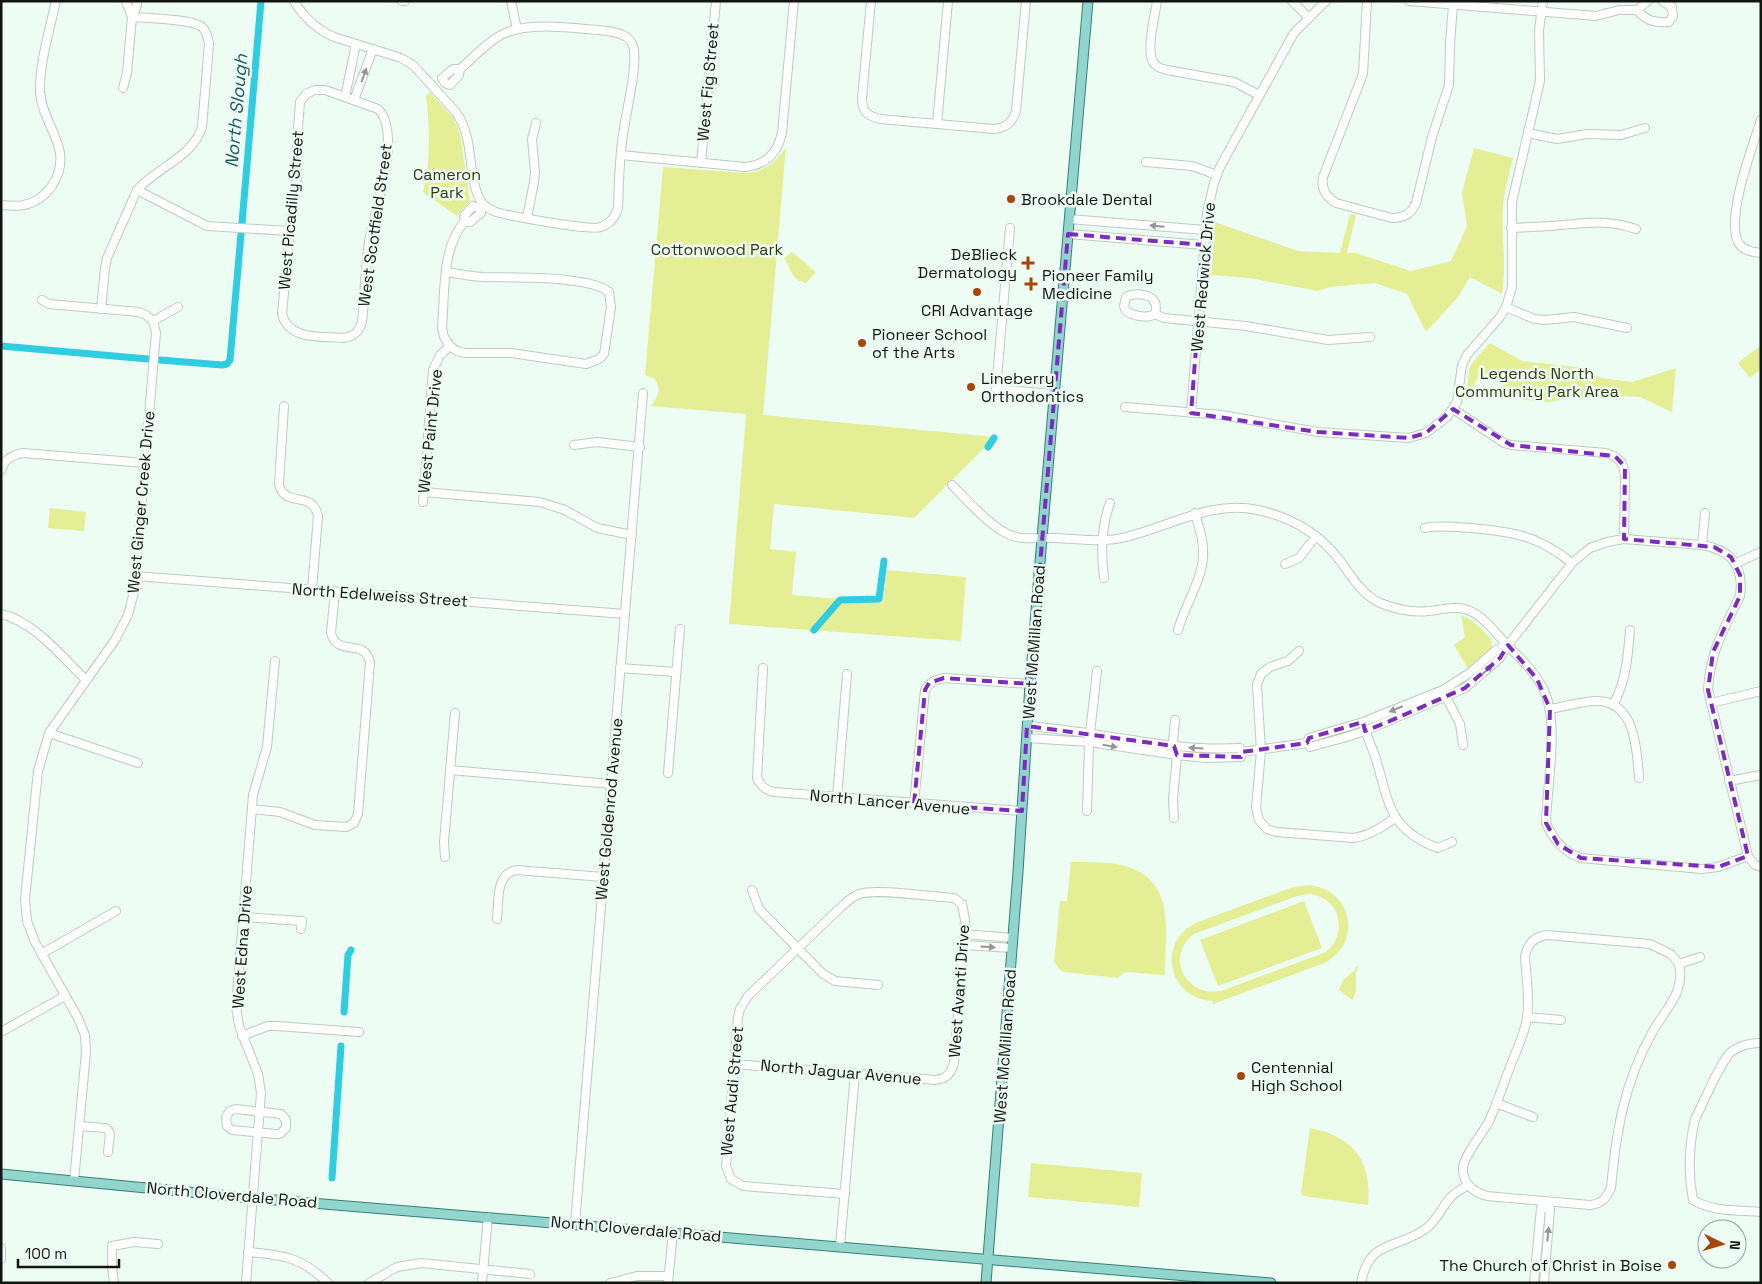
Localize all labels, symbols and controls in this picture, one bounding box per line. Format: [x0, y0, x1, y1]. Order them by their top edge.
street label: West Fig Street [692, 22, 724, 142]
water label: North Slough [220, 52, 253, 169]
one-way arrow [360, 67, 368, 82]
street label: West Picadilly Street [274, 129, 308, 291]
street label: West Scotfield Street [353, 142, 397, 308]
park label: Cameron Park [413, 164, 481, 203]
place label: Brookdale Dental [1021, 189, 1152, 210]
marker: Brookdale Dental [1005, 193, 1017, 205]
street label: West Redwick Drive [1186, 201, 1220, 353]
one-way arrow [1149, 222, 1165, 230]
park label: Cottonwood Park [651, 239, 784, 260]
place label: DeBlieck Dermatology [918, 244, 1017, 283]
marker: DeBlieck Dermatology [1021, 256, 1035, 270]
place label: Pioneer Family Medicine [1042, 265, 1153, 304]
marker: Pioneer Family Medicine [1024, 277, 1038, 291]
marker: CRI Advantage [971, 286, 983, 298]
place label: CRI Advantage [921, 300, 1033, 321]
place label: Pioneer School of the Arts [872, 324, 987, 363]
marker: Pioneer School of the Arts [856, 337, 868, 349]
park label: Legends North Community Park Area [1455, 363, 1619, 402]
street label: West Paint Drive [413, 368, 447, 494]
place label: Lineberry Orthodontics [981, 368, 1084, 407]
marker: Lineberry Orthodontics [965, 381, 977, 393]
street label: West Ginger Creek Drive [123, 410, 159, 594]
street label: West McMillan Road [1018, 564, 1050, 720]
street label: North Edelweiss Street [291, 578, 469, 612]
one-way arrow [1480, 665, 1493, 676]
one-way arrow [1389, 705, 1403, 713]
street label: West Goldenrod Avenue [591, 717, 627, 901]
one-way arrow [1102, 742, 1118, 750]
one-way arrow [1188, 743, 1204, 751]
street label: North Lancer Avenue [809, 785, 971, 819]
street label: West Edna Drive [227, 885, 257, 1009]
street label: West Avanti Drive [944, 924, 974, 1058]
one-way arrow [980, 943, 996, 951]
street label: West McMillan Road [989, 968, 1021, 1124]
street label: West Audi Street [716, 1025, 748, 1157]
street label: North Jaguar Avenue [760, 1054, 922, 1090]
place label: Centennial High School [1251, 1057, 1342, 1096]
marker: Centennial High School [1235, 1070, 1247, 1082]
street label: North Cloverdale Road [146, 1177, 318, 1213]
street label: North Cloverdale Road [550, 1211, 722, 1247]
north arrow [1697, 1219, 1747, 1269]
one-way arrow [1545, 1226, 1553, 1242]
scale bar [18, 1236, 119, 1268]
text: N [1726, 1240, 1744, 1251]
text: 100 m [25, 1244, 67, 1263]
place label: The Church of Christ in Boise [1440, 1255, 1662, 1276]
marker: The Church of Christ in Boise [1666, 1259, 1678, 1271]

